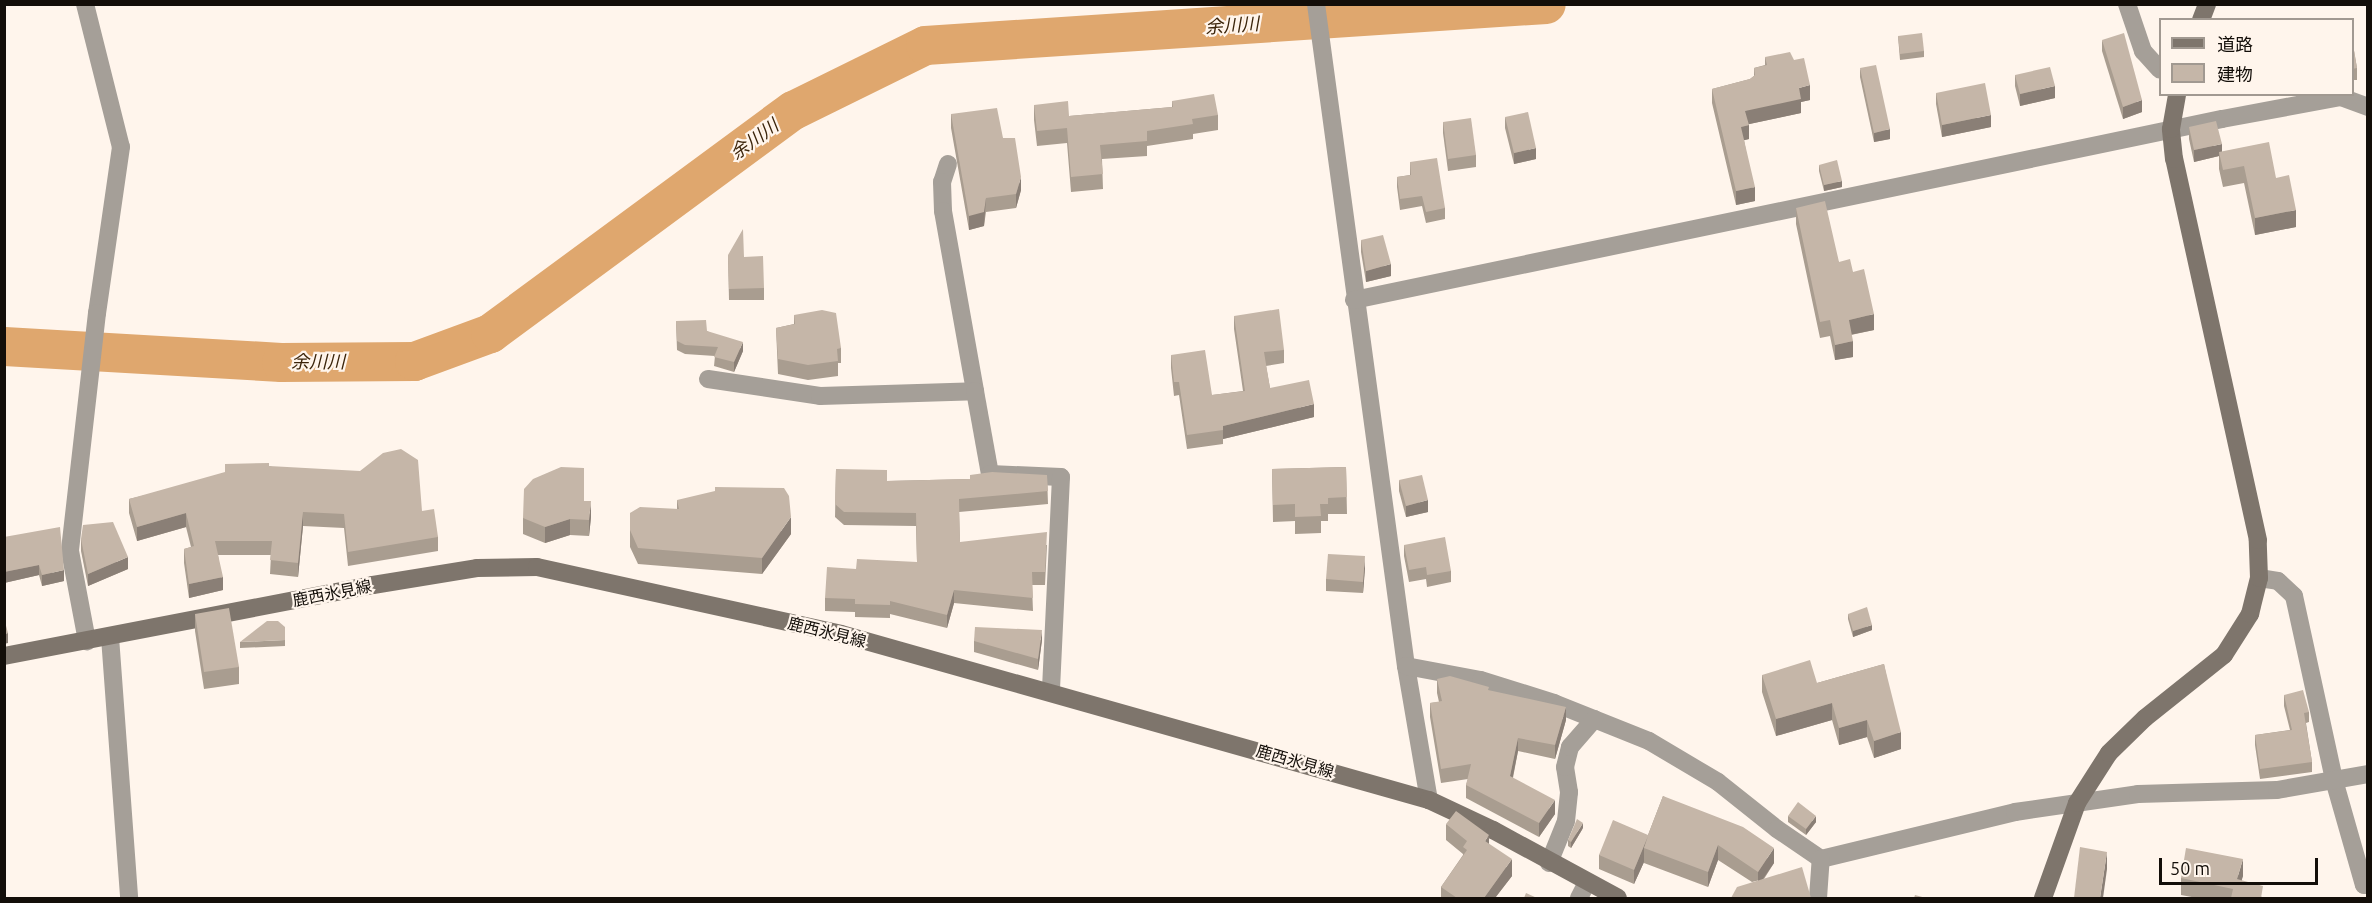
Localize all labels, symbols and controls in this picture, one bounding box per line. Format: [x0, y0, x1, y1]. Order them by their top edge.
water label: 余川川 [1204, 12, 1260, 38]
legend [2159, 18, 2354, 96]
text: 道路 [2217, 34, 2253, 54]
text: 建物 [2217, 64, 2253, 84]
water label: 余川川 [726, 114, 782, 164]
water label: 余川川 [291, 350, 345, 372]
street label: 鹿西氷見線 [291, 576, 373, 610]
street label: 鹿西氷見線 [786, 613, 868, 651]
street label: 鹿西氷見線 [1254, 741, 1336, 781]
scale bar [2162, 846, 2321, 884]
text: 50 m [2170, 858, 2210, 878]

